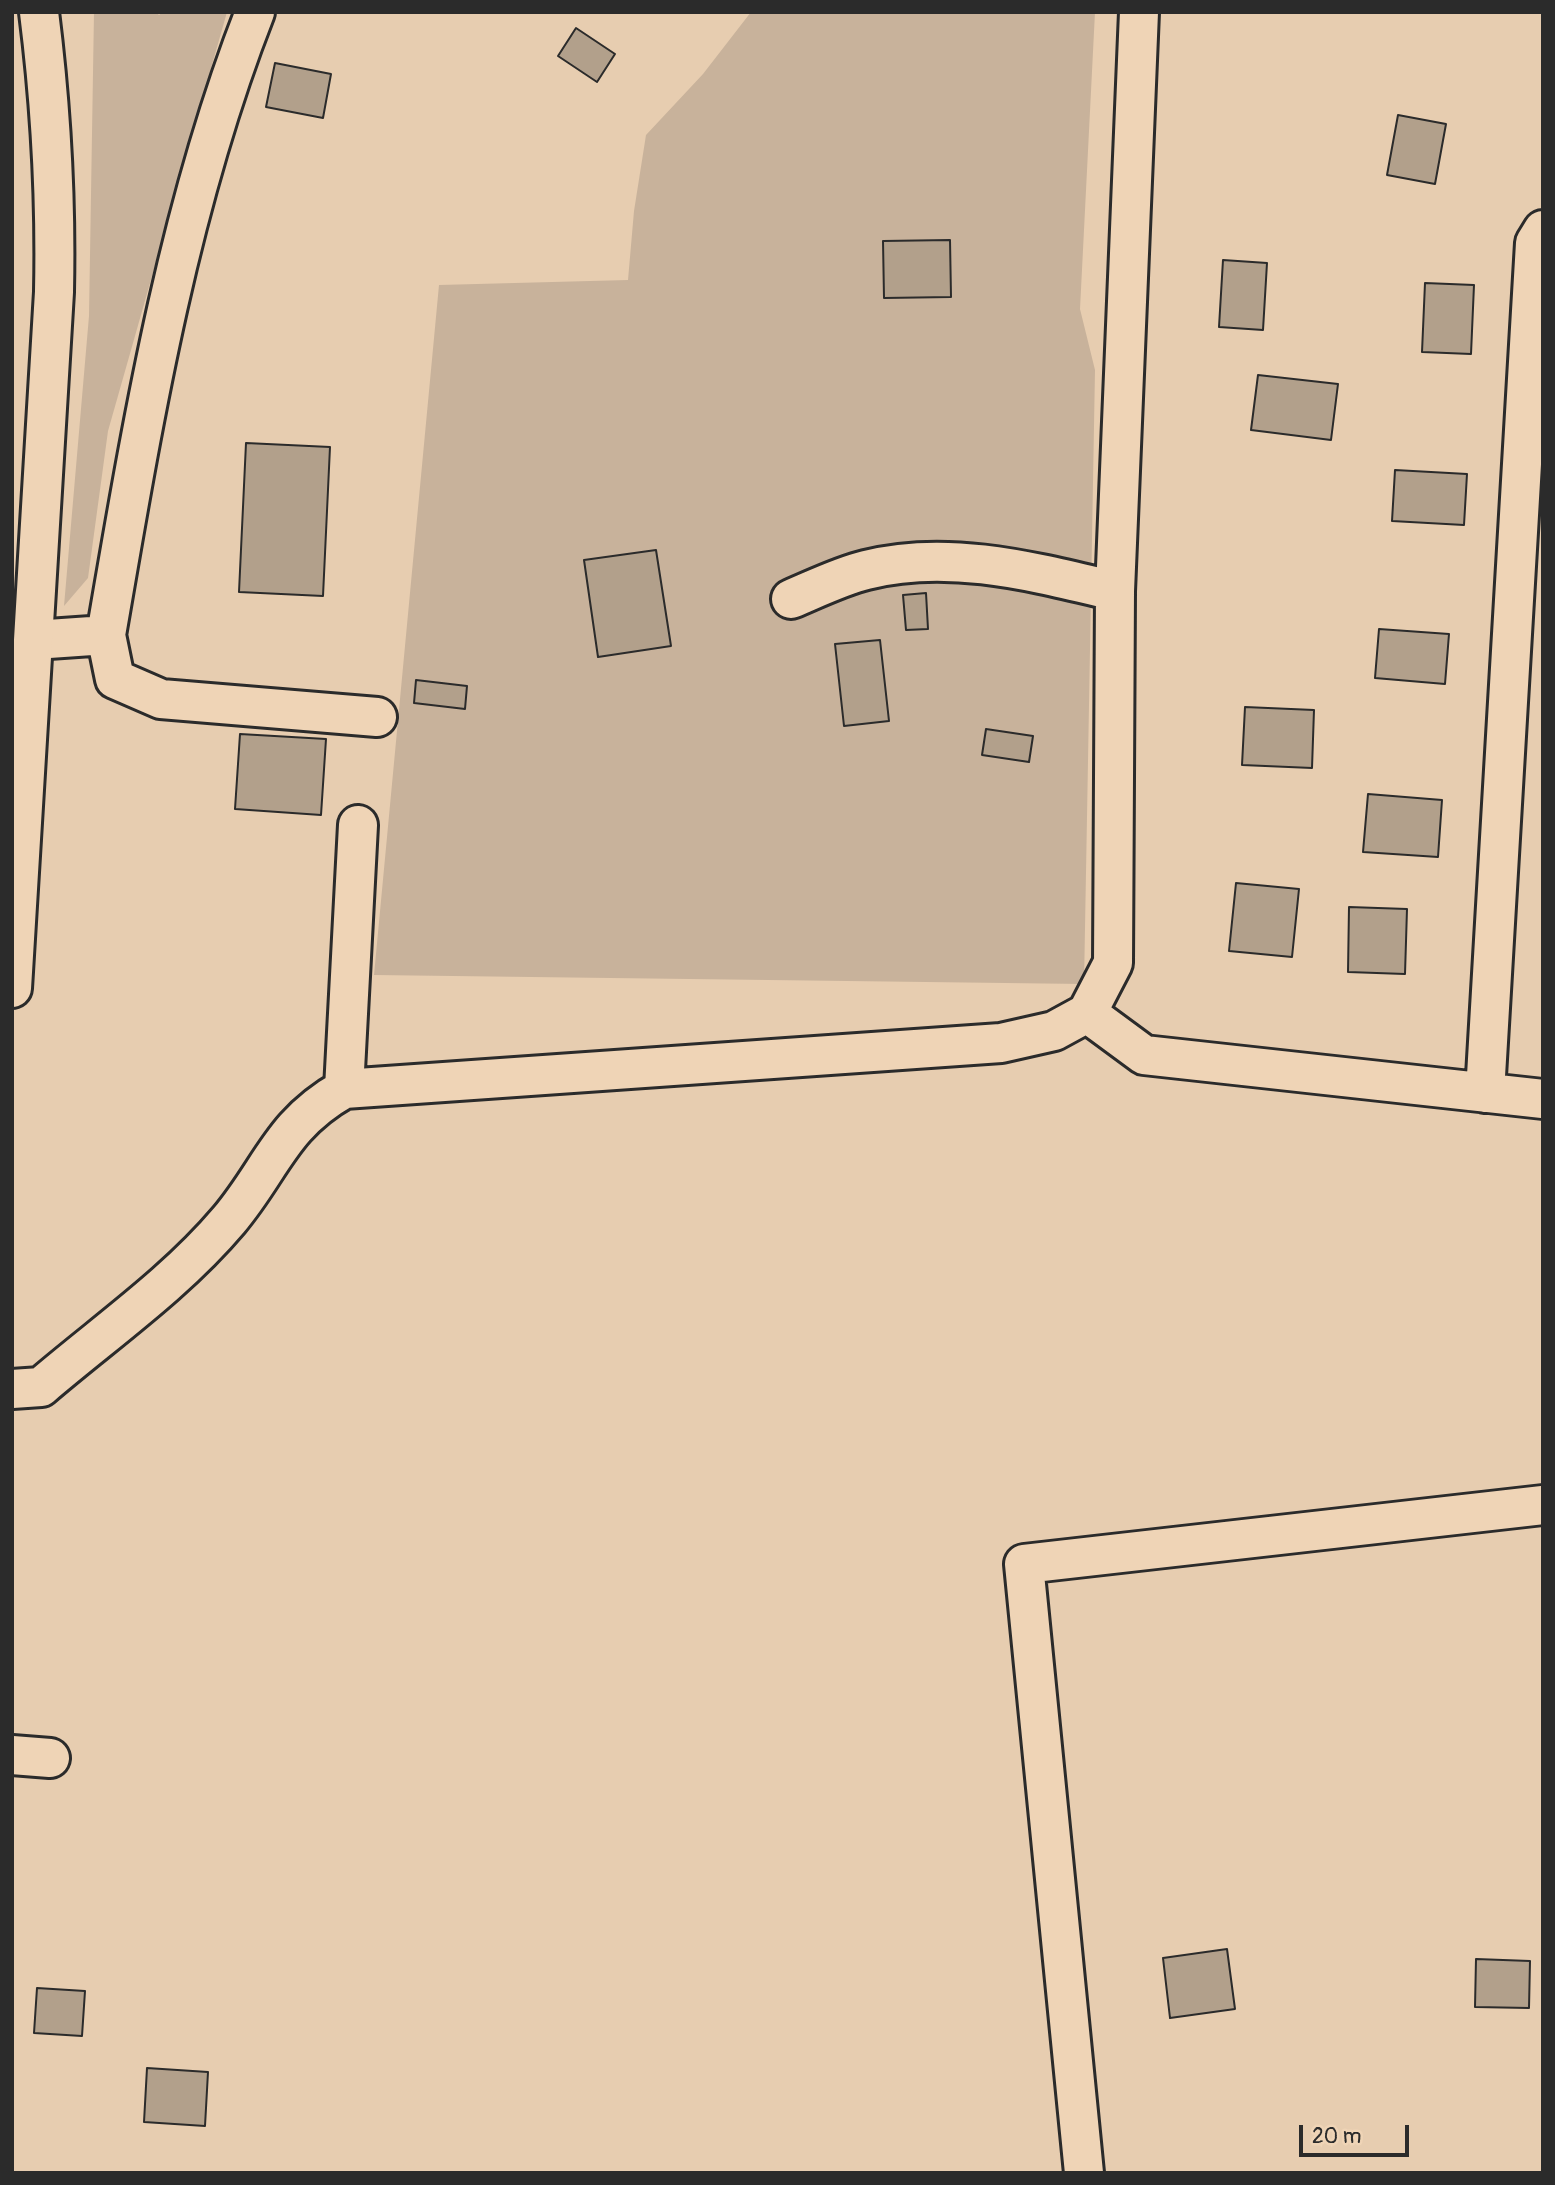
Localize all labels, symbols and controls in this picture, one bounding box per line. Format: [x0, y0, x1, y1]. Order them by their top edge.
scale bar [1303, 2112, 1413, 2156]
text: 20 m [1312, 2123, 1361, 2150]

